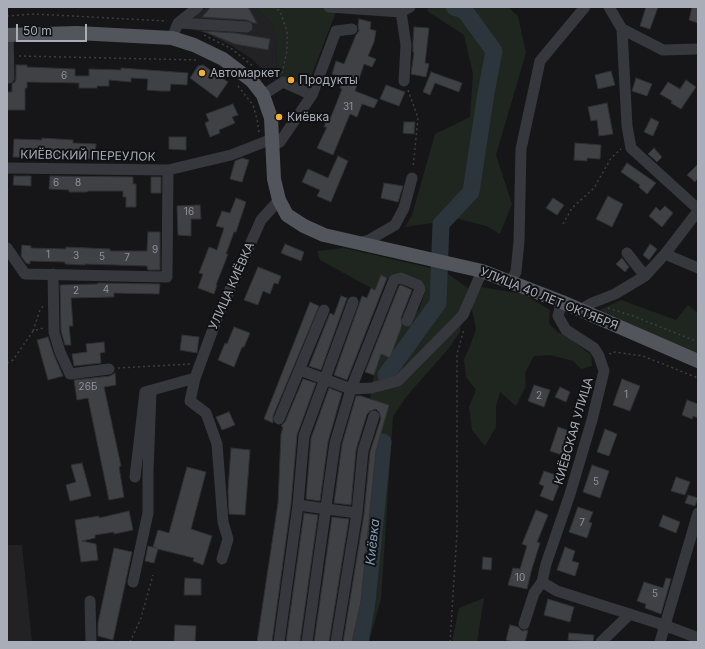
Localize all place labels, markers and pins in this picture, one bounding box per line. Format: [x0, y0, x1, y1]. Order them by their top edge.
place label: Автомаркет [210, 66, 280, 80]
marker: Автомаркет [197, 68, 207, 78]
place label: Продукты [299, 73, 358, 87]
marker: Продукты [286, 75, 296, 85]
place label: Киёвка [287, 110, 329, 124]
marker: Киёвка [274, 112, 284, 122]

